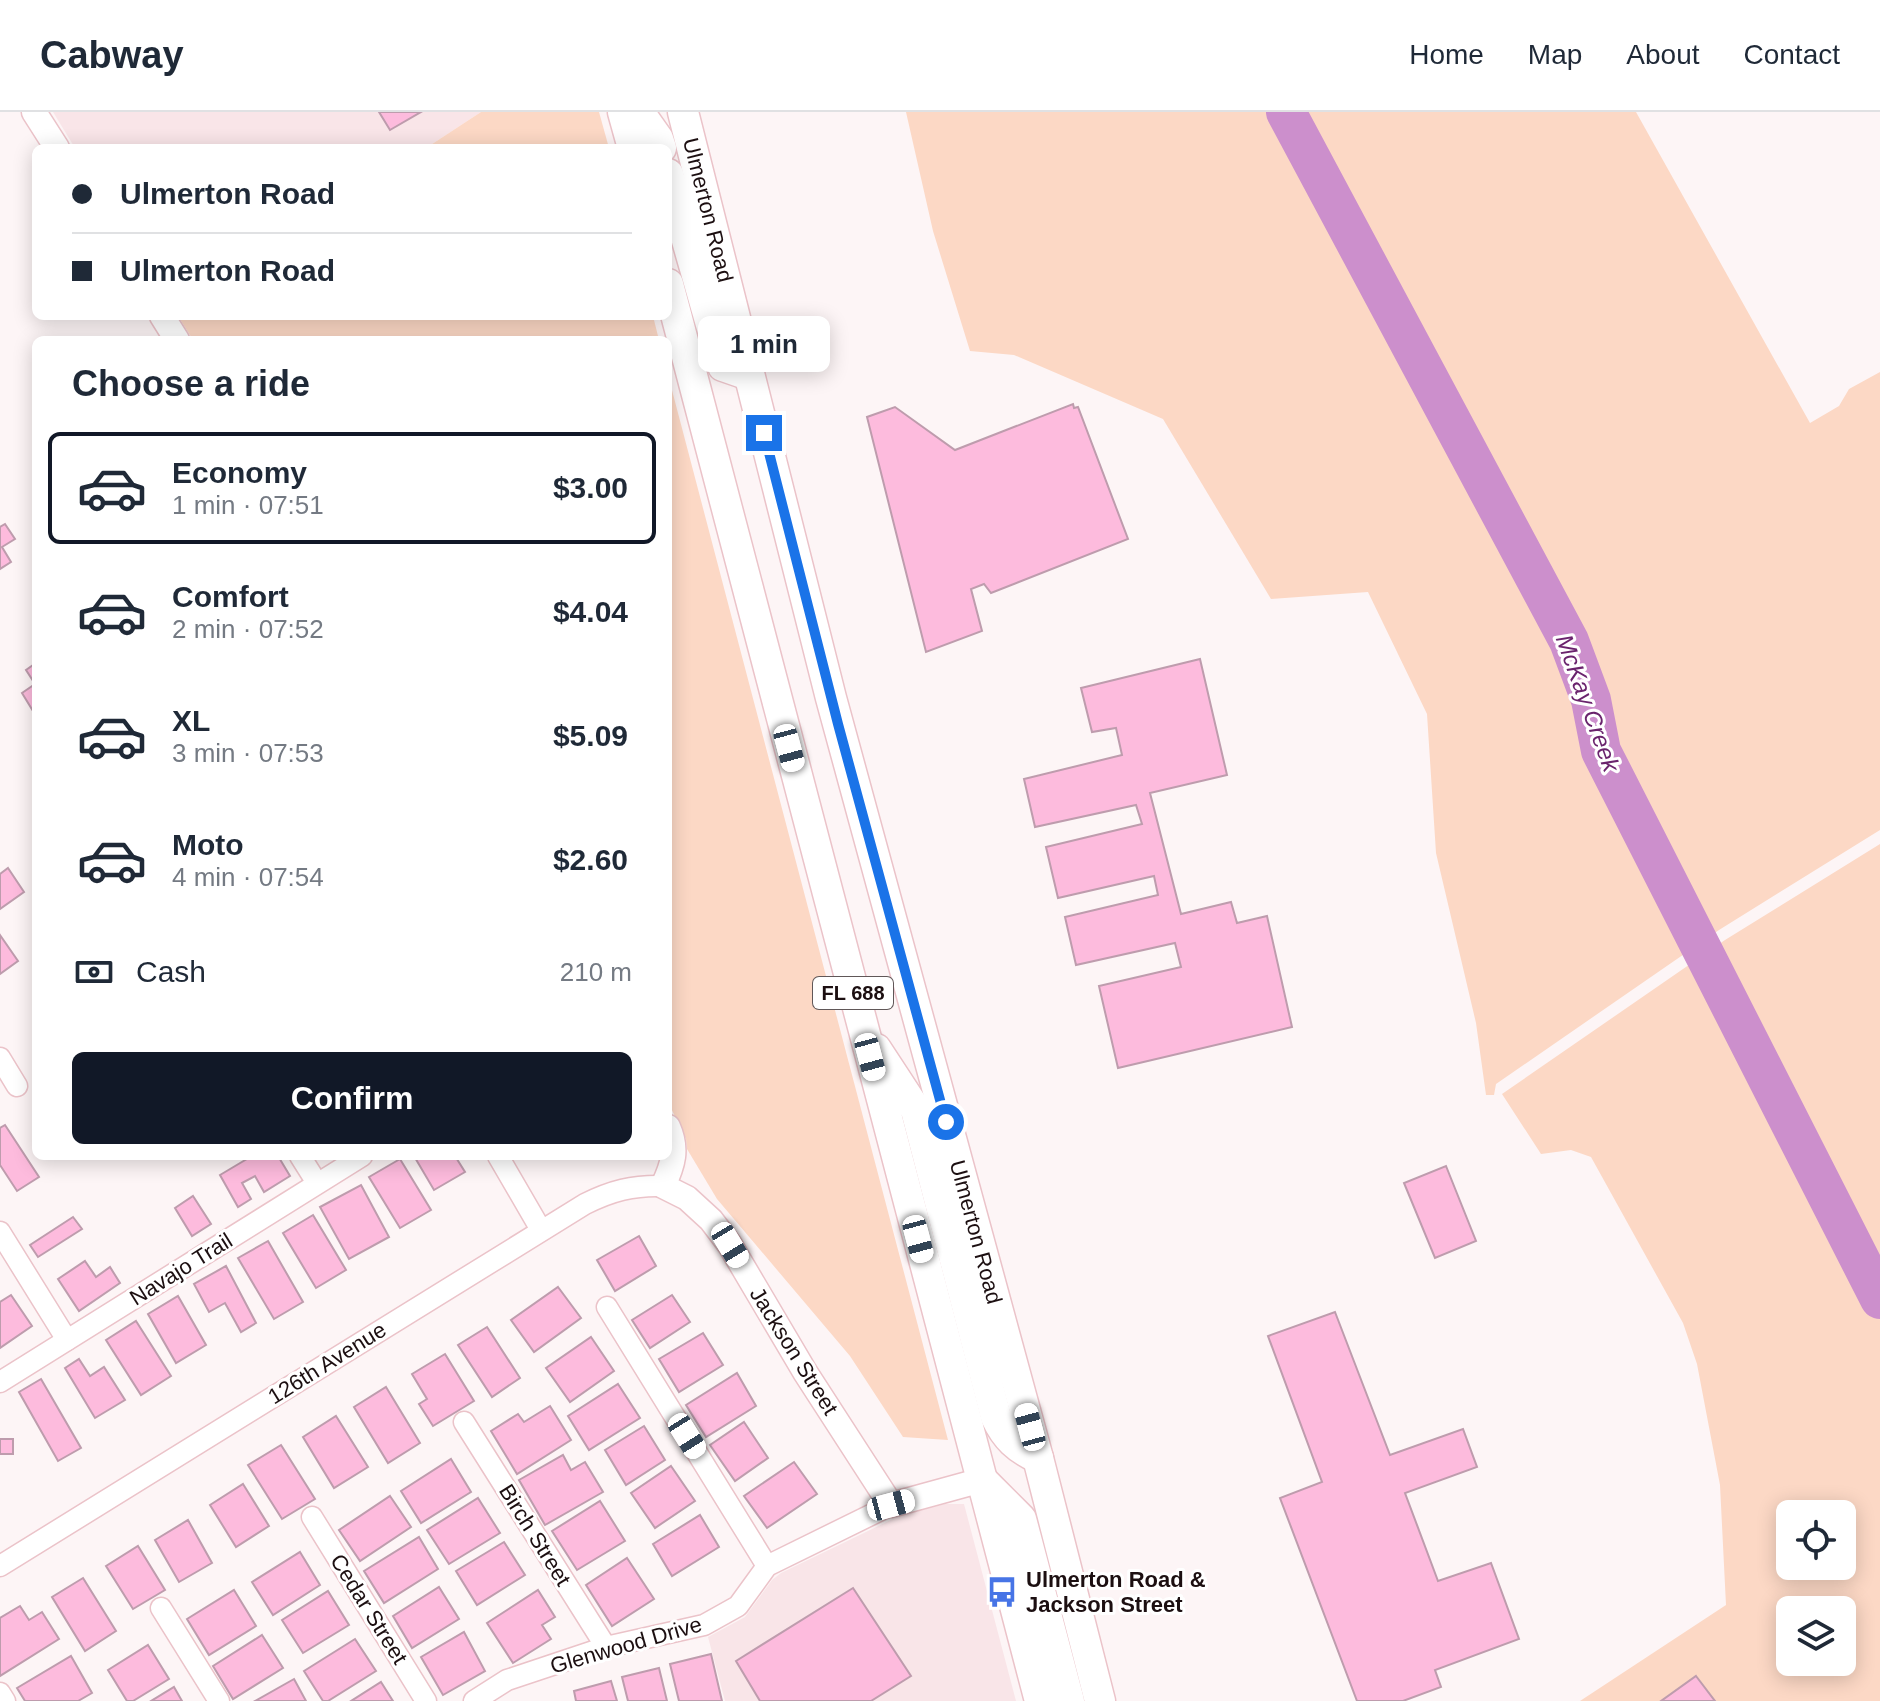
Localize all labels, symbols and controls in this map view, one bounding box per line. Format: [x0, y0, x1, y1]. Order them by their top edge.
text: Cabway [40, 34, 184, 76]
text: Home [1409, 39, 1484, 70]
text: Map [1528, 39, 1582, 70]
text: About [1626, 39, 1700, 70]
text: Contact [1744, 39, 1840, 70]
street label: Ulmerton Road [678, 135, 738, 285]
text: Ulmerton Road [120, 177, 335, 210]
text: Ulmerton Road [120, 254, 335, 287]
callout: 1 min [698, 317, 830, 373]
text: 1 min [730, 329, 798, 359]
text: Choose a ride [72, 363, 310, 404]
route end [746, 415, 782, 451]
icon: car [76, 452, 148, 524]
text: Economy [172, 456, 307, 489]
text: $3.00 [553, 471, 628, 504]
text: 1 min · 07:51 [172, 490, 324, 520]
icon: car [76, 576, 148, 648]
text: Comfort [172, 580, 289, 613]
text: $4.04 [553, 595, 628, 628]
text: 2 min · 07:52 [172, 614, 324, 644]
water label: McKay Creek [1551, 631, 1626, 777]
icon: car [76, 700, 148, 772]
text: XL [172, 704, 210, 737]
text: $5.09 [553, 719, 628, 752]
car [771, 722, 807, 774]
text: 3 min · 07:53 [172, 738, 324, 768]
icon: car [76, 824, 148, 896]
text: Moto [172, 828, 244, 861]
text: $2.60 [553, 843, 628, 876]
text: 4 min · 07:54 [172, 862, 324, 892]
icon: cash [72, 950, 116, 994]
text: Cash [136, 955, 206, 988]
text: 210 m [560, 957, 632, 987]
road number: FL 688 [813, 977, 893, 1009]
car [852, 1031, 888, 1083]
button: Confirm [72, 1052, 632, 1144]
route start [928, 1104, 964, 1140]
street label: Ulmerton Road [945, 1157, 1007, 1307]
car [900, 1213, 936, 1265]
car [707, 1218, 753, 1272]
street label: Navajo Trail [125, 1228, 237, 1310]
street label: Jackson Street [745, 1283, 843, 1419]
street label: 126th Avenue [263, 1317, 391, 1409]
car [1012, 1401, 1048, 1453]
car [664, 1409, 710, 1463]
street label: Birch Street [494, 1480, 576, 1590]
car [865, 1487, 917, 1523]
map controls [1776, 1500, 1856, 1676]
button: locate [1776, 1500, 1856, 1580]
street label: Cedar Street [325, 1549, 413, 1669]
place label: Ulmerton Road & Jackson Street [1026, 1567, 1206, 1617]
bus stop icon: Ulmerton Road & Jackson Street [985, 1575, 1019, 1609]
button: layers [1776, 1596, 1856, 1676]
street label: Glenwood Drive [547, 1611, 705, 1679]

